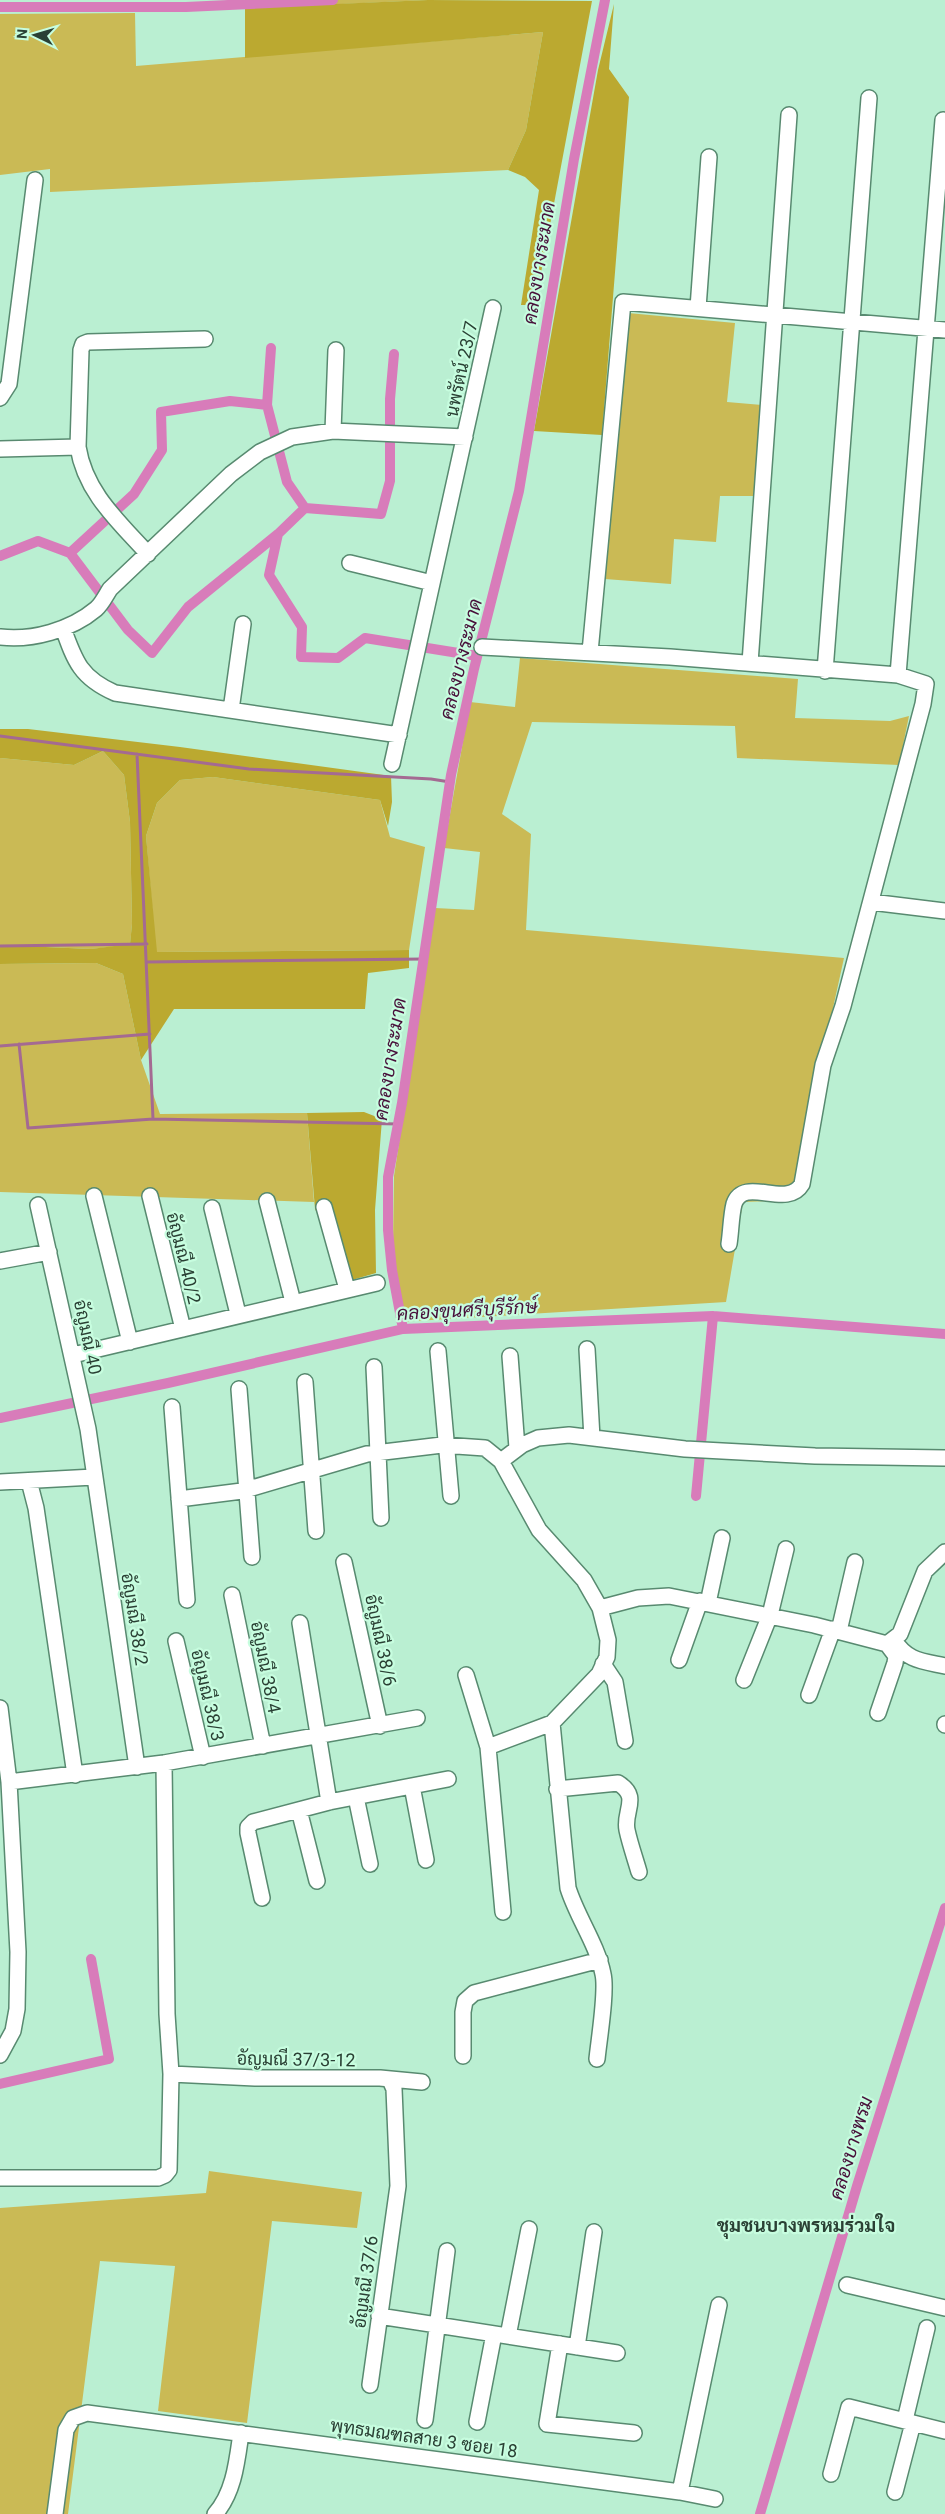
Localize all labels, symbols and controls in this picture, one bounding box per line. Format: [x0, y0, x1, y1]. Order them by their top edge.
north arrow [10, 10, 60, 60]
text: N [14, 28, 30, 39]
water label: คลองบางระมาด [518, 200, 560, 326]
street label: นพรัตน์ 23/7 [439, 319, 481, 419]
water label: คลองบางระมาด [435, 596, 487, 722]
water label: คลองบางระมาด [369, 996, 411, 1122]
street label: อัญมณี 40/2 [161, 1209, 207, 1306]
water label: คลองขุนศรีบุรีรักษ์ [396, 1294, 541, 1326]
street label: อัญมณี 40 [69, 1297, 108, 1377]
street label: อัญมณี 38/2 [116, 1571, 155, 1667]
street label: อัญมณี 38/6 [360, 1592, 403, 1688]
street label: อัญมณี 38/4 [246, 1619, 287, 1715]
street label: อัญมณี 38/3 [186, 1647, 231, 1743]
street label: อัญมณี 37/3-12 [236, 2045, 356, 2072]
water label: คลองบางพรม [824, 2093, 878, 2202]
district label: ชุมชนบางพรหมร่วมใจ [717, 2213, 895, 2240]
street label: อัญมณี 37/6 [346, 2234, 383, 2330]
street label: พุทธมณฑลสาย 3 ซอย 18 [329, 2414, 519, 2464]

